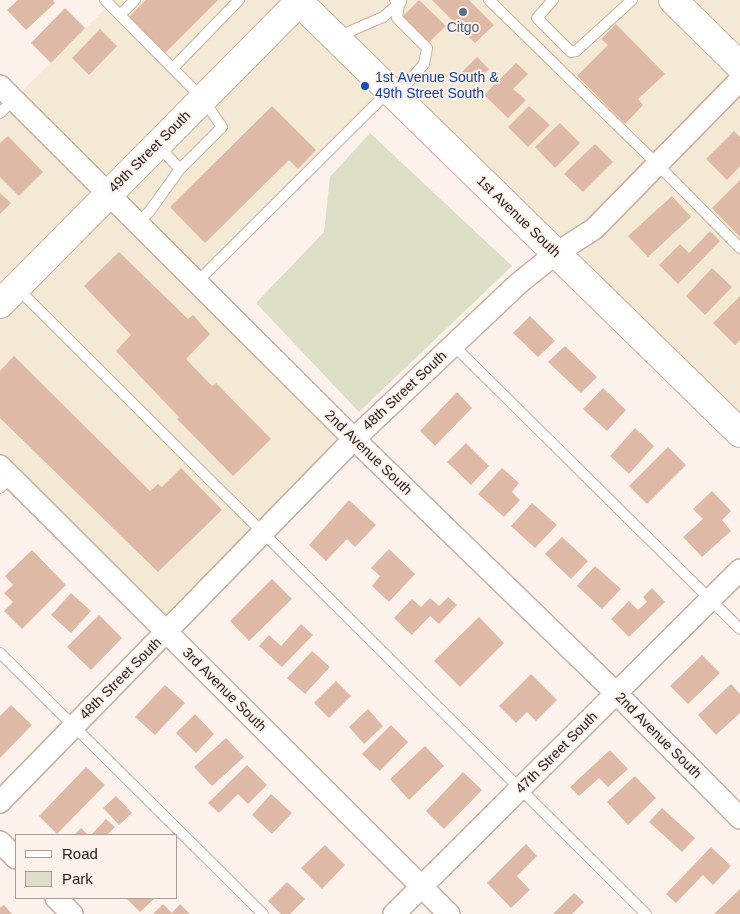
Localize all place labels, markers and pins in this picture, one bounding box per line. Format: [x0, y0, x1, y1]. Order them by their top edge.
marker: Citgo [457, 6, 469, 18]
place label: Citgo [447, 20, 479, 36]
place label: 1st Avenue South & 49th Street South [375, 70, 498, 102]
marker: 1st Avenue South & 49th Street South [359, 80, 371, 92]

